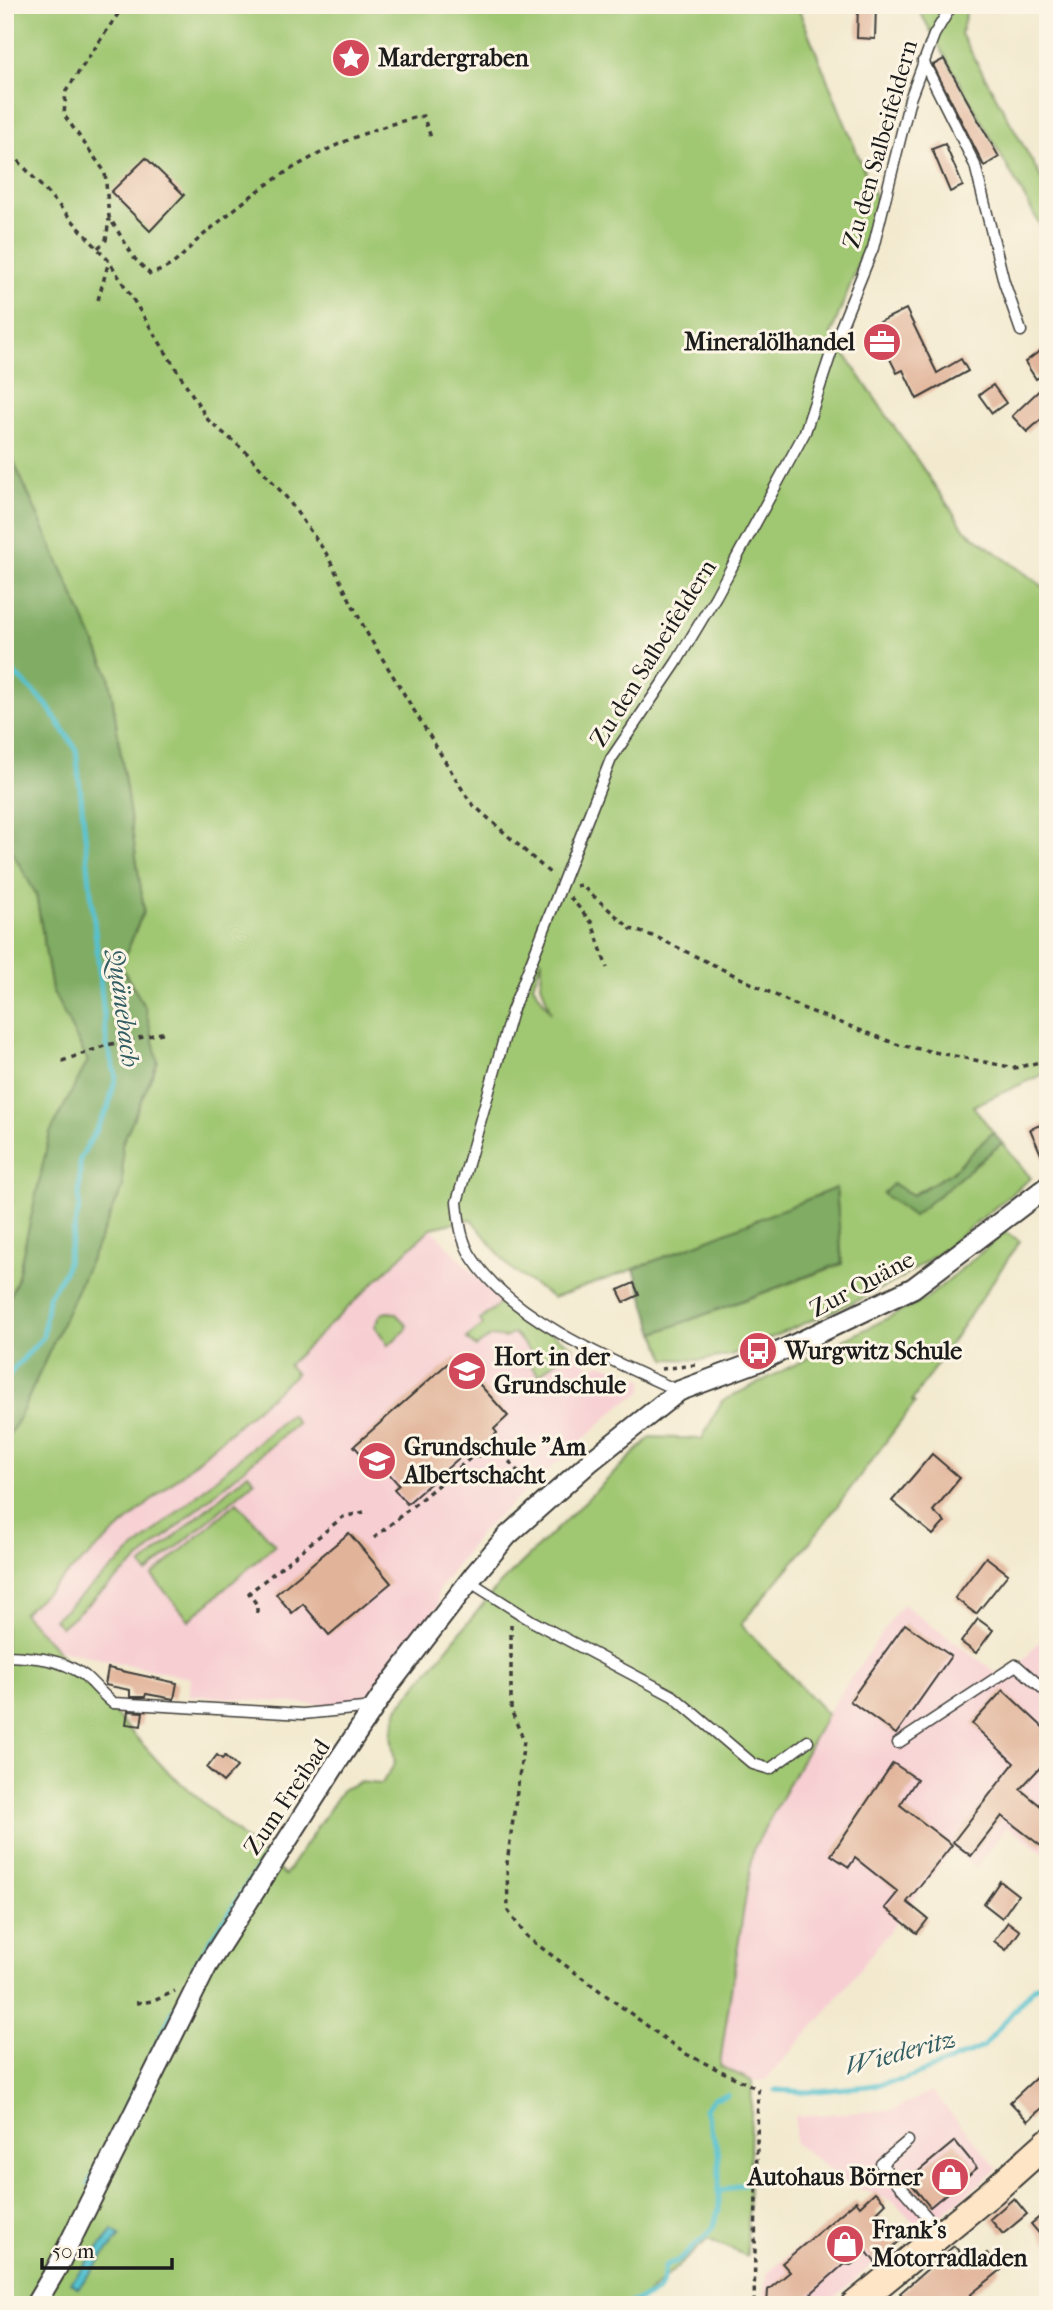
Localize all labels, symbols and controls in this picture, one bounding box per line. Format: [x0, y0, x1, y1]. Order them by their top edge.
place icon: Mardergraben [330, 37, 372, 79]
street label: Zu den Salbeifeldern [837, 37, 923, 251]
place label: Mardergraben [378, 44, 530, 72]
office icon: Mineralölhandel [861, 321, 903, 363]
place label: Mineralölhandel [684, 328, 855, 356]
street label: Zu den Salbeifeldern [584, 554, 722, 752]
water label: Quänebach [101, 946, 146, 1069]
street label: Zur Quäne [805, 1245, 919, 1323]
bus stop icon: Wurgwitz Schule [737, 1330, 779, 1372]
place label: Wurgwitz Schule [784, 1337, 962, 1365]
place label: Hort in der Grundschule [494, 1343, 626, 1399]
school or university icon: Hort in der Grundschule [446, 1350, 488, 1392]
place label: Grundschule "Am Albertschacht [402, 1433, 587, 1489]
school or university icon: Grundschule "Am Albertschacht [356, 1440, 398, 1482]
street label: Zum Freibad [238, 1733, 336, 1860]
water label: Wiederitz [841, 2023, 959, 2082]
shop icon: Autohaus Börner [929, 2156, 971, 2198]
place label: Autohaus Börner [746, 2163, 924, 2191]
place label: Frank's Motorradladen [871, 2216, 1029, 2272]
shop icon: Frank's Motorradladen [824, 2223, 866, 2265]
scale bar [42, 2226, 172, 2270]
text: 50 m [52, 2239, 95, 2263]

